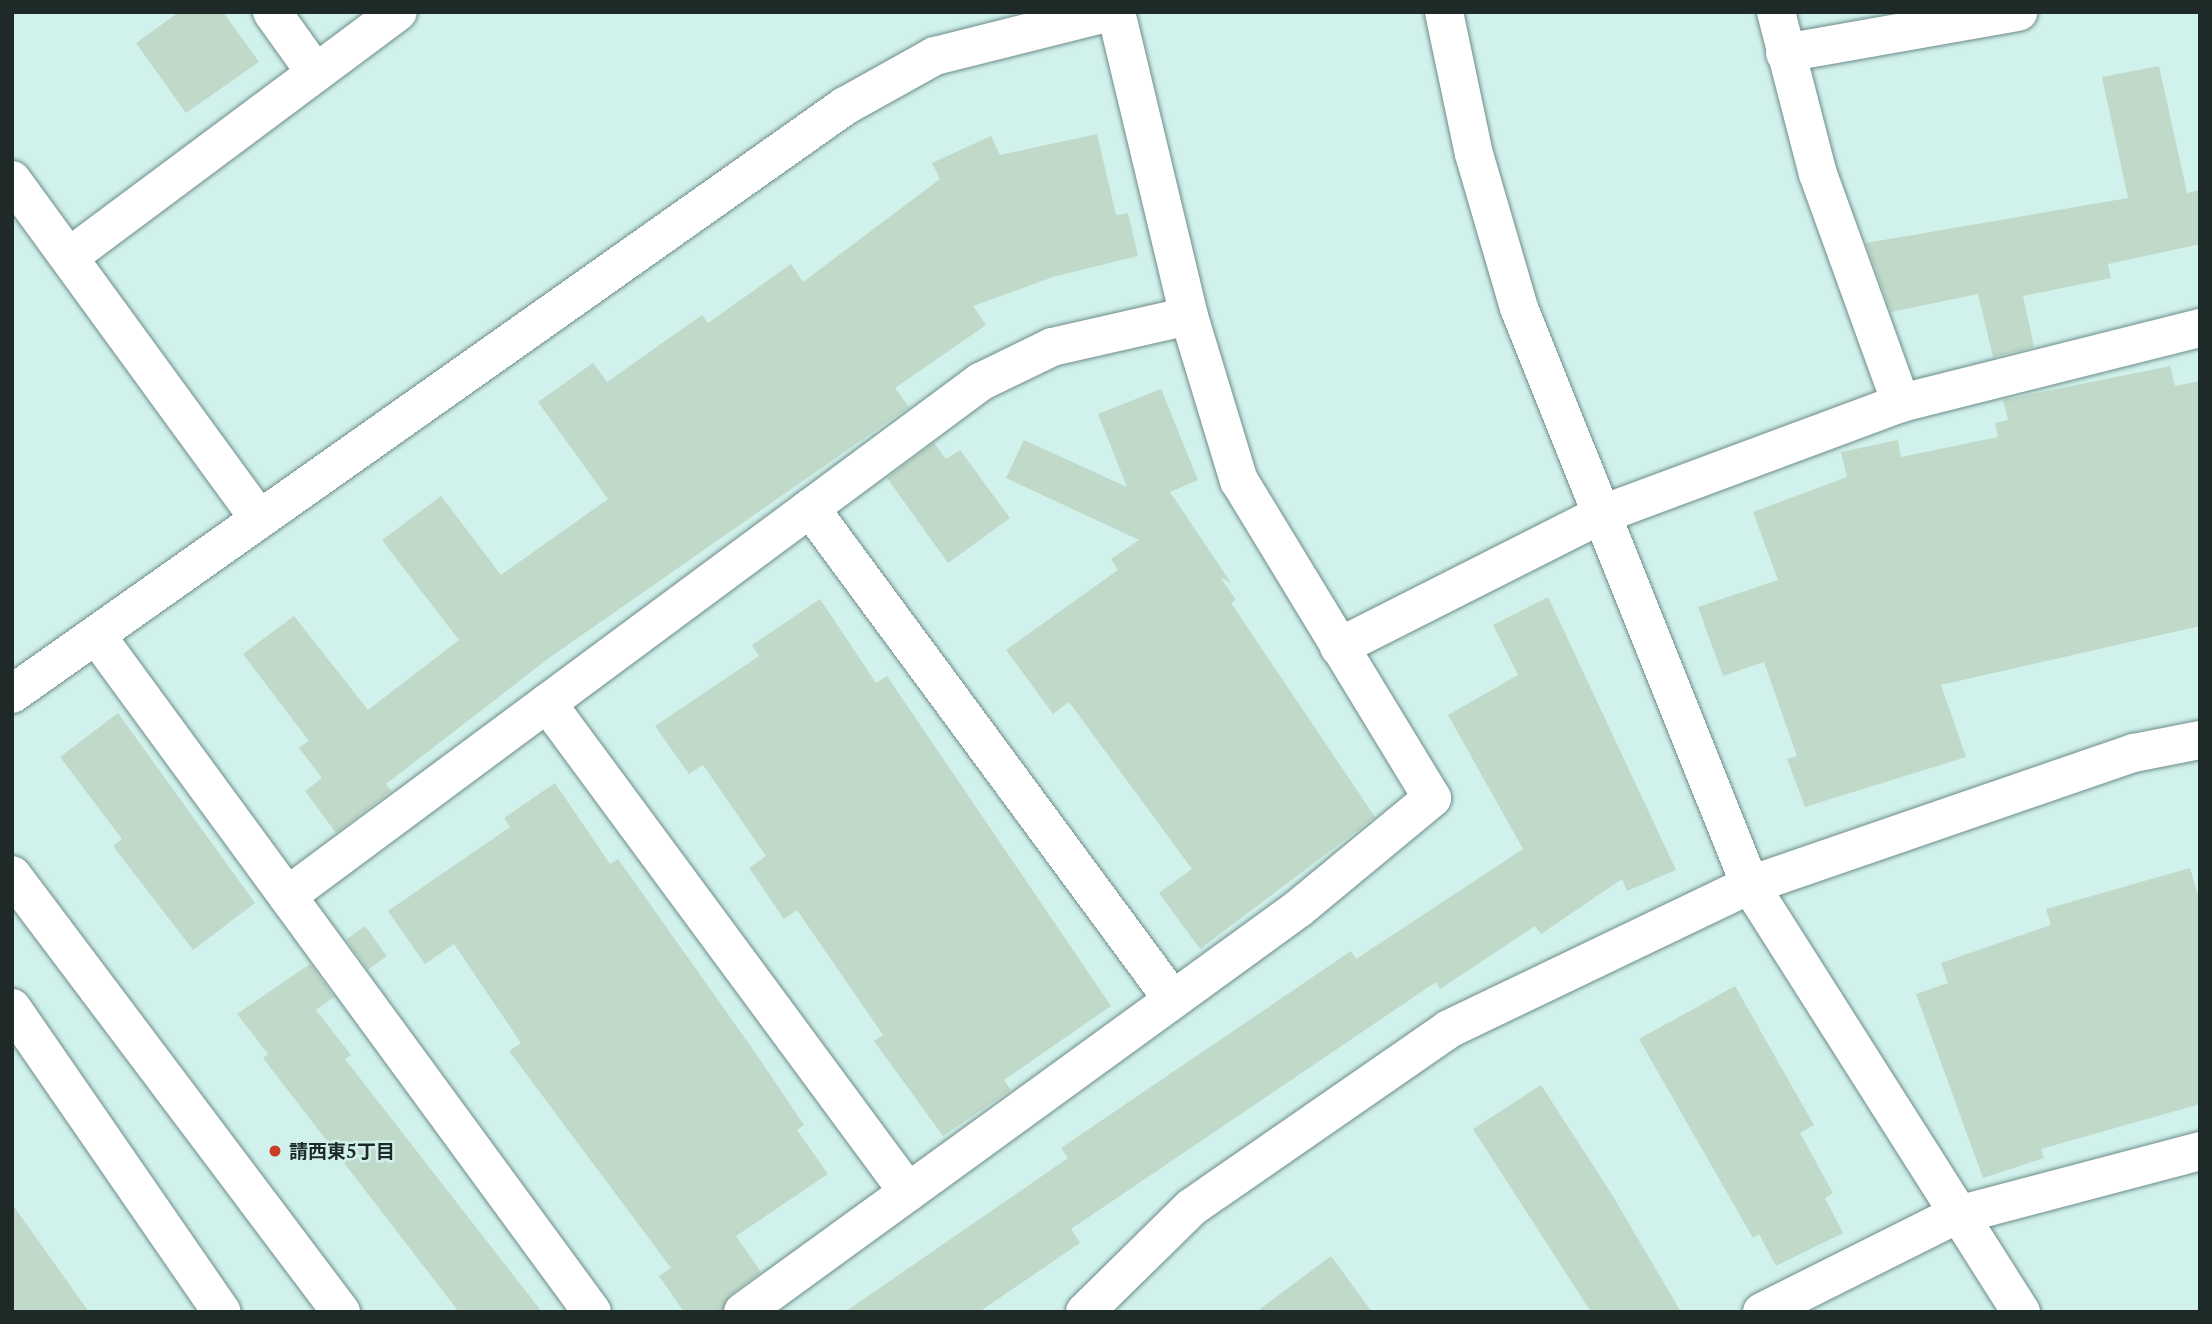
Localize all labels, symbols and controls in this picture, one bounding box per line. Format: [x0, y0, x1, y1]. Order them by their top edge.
place label: 請西東5丁目 [289, 1140, 395, 1162]
marker: 請西東5丁目 [267, 1143, 283, 1159]

